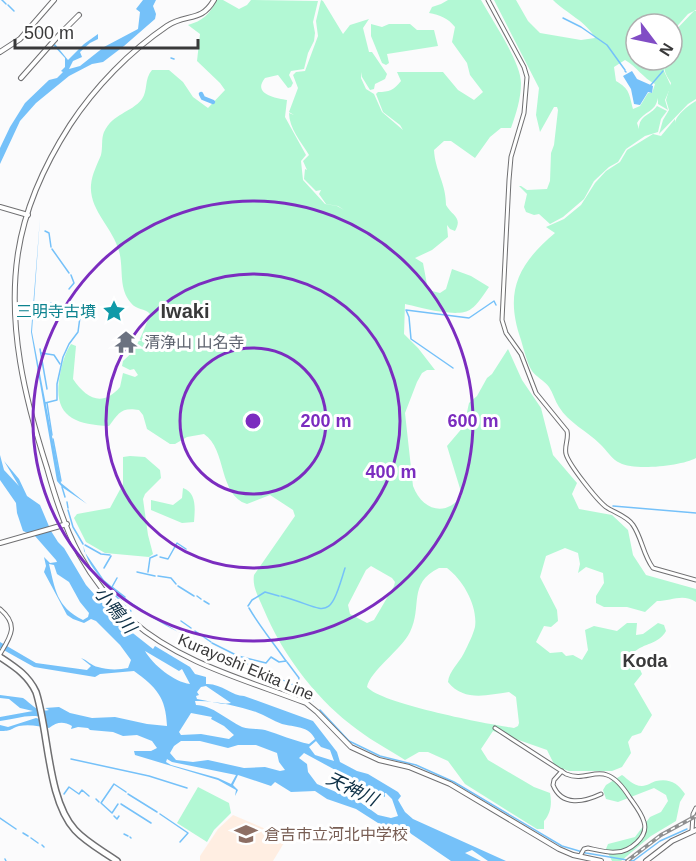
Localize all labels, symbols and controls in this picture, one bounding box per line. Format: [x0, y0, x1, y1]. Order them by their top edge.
scale bar [15, 12, 198, 50]
north arrow [624, 12, 684, 72]
text: 500 m [24, 23, 74, 43]
text: N [656, 40, 677, 59]
place icon: 三明寺古墳 [101, 298, 127, 324]
district label: Iwaki [161, 300, 209, 322]
place label: 三明寺古墳 [16, 303, 96, 320]
temple icon: 清浄山 山名寺 [113, 329, 139, 355]
place label: 清浄山 山名寺 [144, 334, 244, 351]
centre of rings [243, 411, 263, 431]
text: 200 m [300, 411, 352, 431]
text: 600 m [447, 411, 499, 431]
text: 400 m [365, 462, 417, 482]
water label: 小鴨川 [90, 583, 141, 639]
street label: Kurayoshi Ekita Line [176, 631, 317, 703]
district label: Koda [623, 651, 668, 671]
water label: 天神川 [323, 768, 382, 811]
school or university icon: 倉吉市立河北中学校 [233, 821, 259, 847]
place label: 倉吉市立河北中学校 [264, 826, 408, 843]

